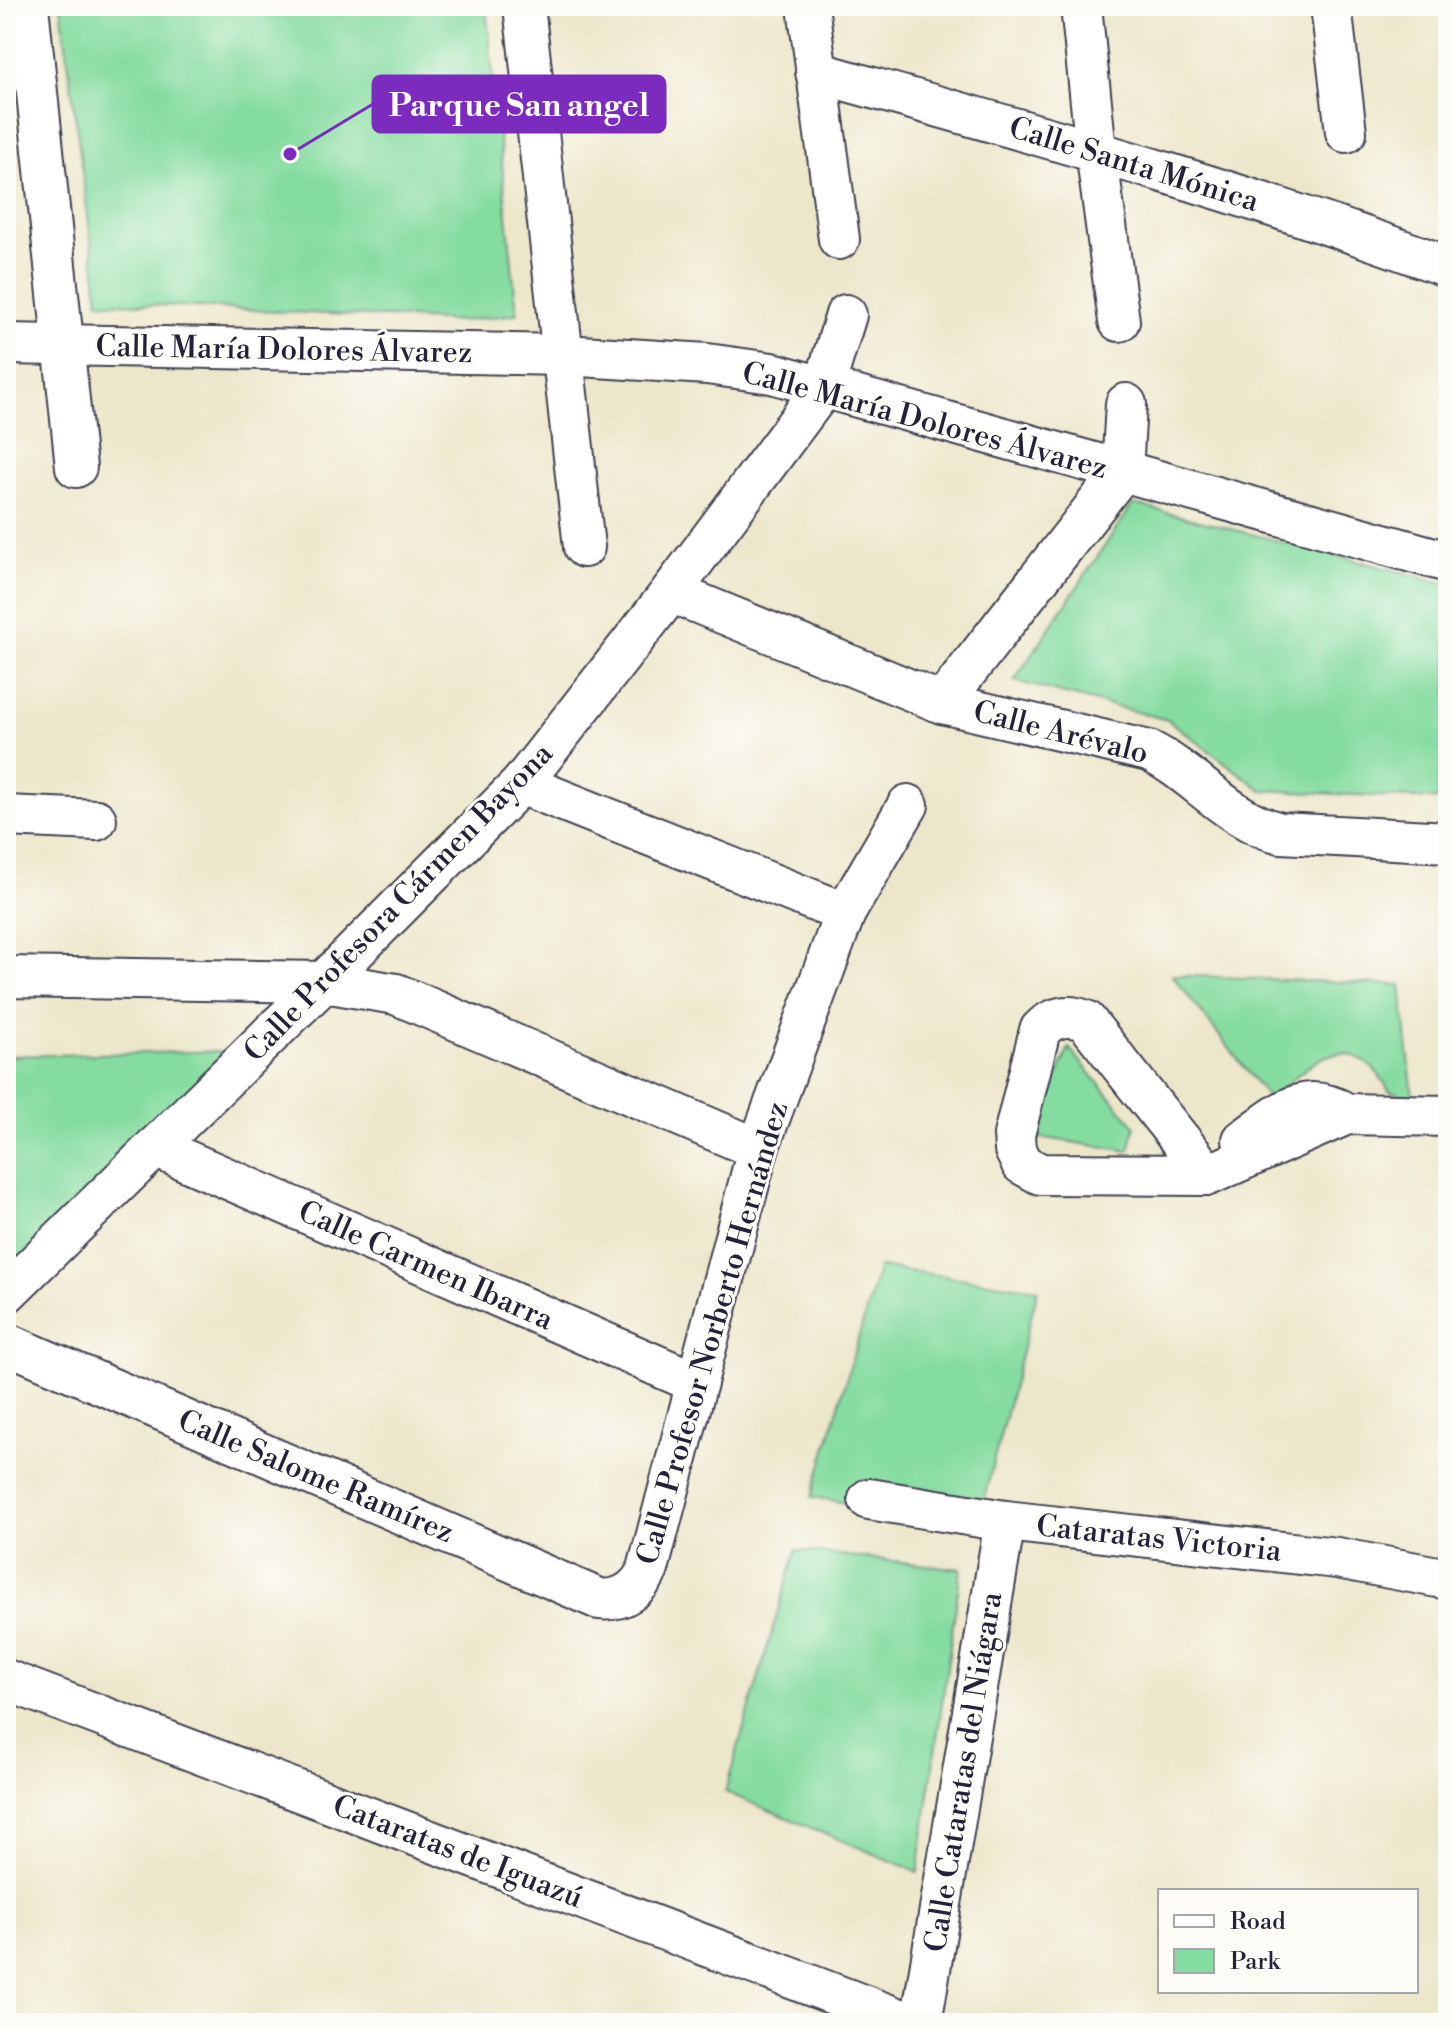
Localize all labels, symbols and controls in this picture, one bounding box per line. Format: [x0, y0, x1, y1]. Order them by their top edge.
callout: Parque San angel [373, 76, 665, 132]
text: Parque San angel [389, 86, 650, 126]
street label: Calle Santa Mónica [1004, 109, 1264, 221]
street label: Calle María Dolores Álvarez [95, 326, 473, 372]
street label: Calle María Dolores Álvarez [738, 352, 1112, 488]
street label: Calle Arévalo [969, 693, 1152, 773]
street label: Calle Profesora Cármen Bayona [236, 735, 562, 1070]
street label: Calle Profesor Norberto Hernández [629, 1097, 797, 1569]
street label: Calle Carmen Ibarra [292, 1193, 560, 1340]
street label: Calle Salome Ramírez [172, 1402, 459, 1552]
street label: Cataratas Victoria [1034, 1507, 1284, 1571]
street label: Calle Cataratas del Niágara [917, 1589, 1011, 1955]
street label: Cataratas de Iguazú [327, 1787, 588, 1917]
legend [1158, 1889, 1418, 1993]
text: Road [1230, 1907, 1286, 1937]
text: Park [1230, 1947, 1281, 1977]

